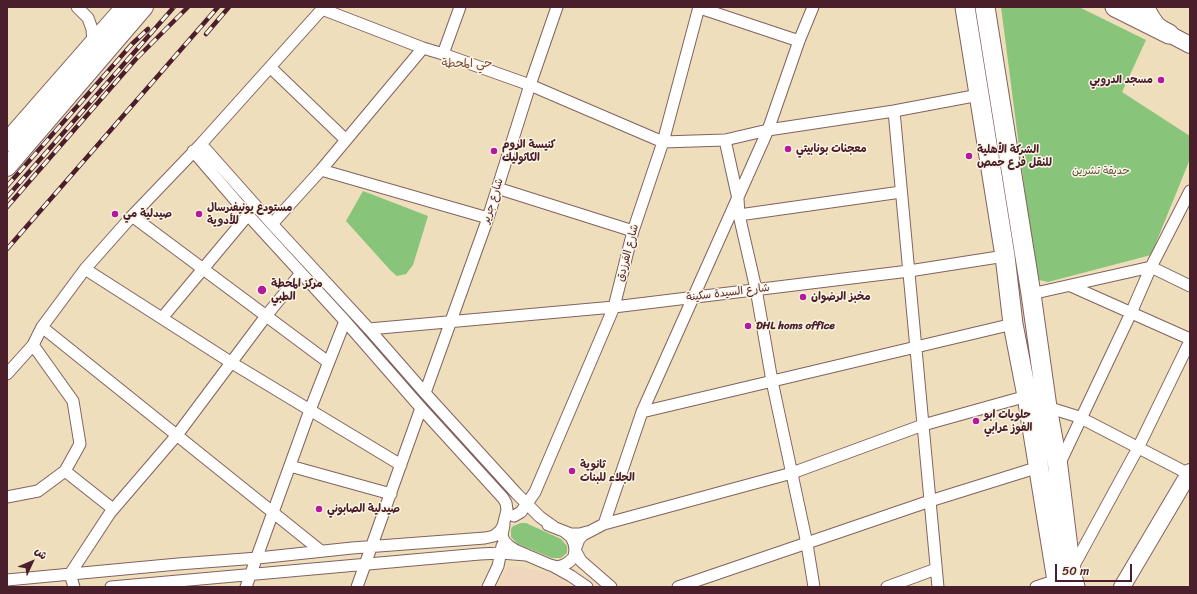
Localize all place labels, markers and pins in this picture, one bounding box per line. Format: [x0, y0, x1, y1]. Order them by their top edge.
place label: مسجد الدروبي [1089, 73, 1153, 87]
marker: مسجد الدروبي [1156, 75, 1166, 85]
place label: كنيسة الروم الكاثوليك [502, 138, 556, 164]
place label: معجنات بونابيتي [796, 142, 867, 156]
place label: الشركة الأهلية للنقل فرع حمص [977, 143, 1052, 169]
marker: معجنات بونابيتي [783, 144, 793, 154]
marker: كنيسة الروم الكاثوليك [489, 146, 499, 156]
marker: الشركة الأهلية للنقل فرع حمص [964, 151, 974, 161]
place label: مستودع يونيفيرسال للأدوية [207, 201, 292, 227]
place label: صيدلية مي [123, 207, 172, 221]
marker: صيدلية مي [110, 209, 120, 219]
marker: مستودع يونيفيرسال للأدوية [194, 209, 204, 219]
place label: مركز المحطة الطبي [271, 277, 323, 303]
marker: مركز المحطة الطبي [256, 284, 268, 296]
place label: مخبز الرضوان [811, 290, 871, 304]
marker: مخبز الرضوان [798, 292, 808, 302]
place label: DHL homs office [756, 319, 835, 333]
marker: DHL homs office [743, 321, 753, 331]
place label: حلويات ابو الفوز عرابي [984, 408, 1032, 434]
marker: حلويات ابو الفوز عرابي [971, 416, 981, 426]
place label: ثانوية الجلاء للبنات [580, 458, 635, 484]
marker: ثانوية الجلاء للبنات [567, 466, 577, 476]
place label: صيدلية الصابوني [327, 502, 400, 516]
marker: صيدلية الصابوني [314, 504, 324, 514]

